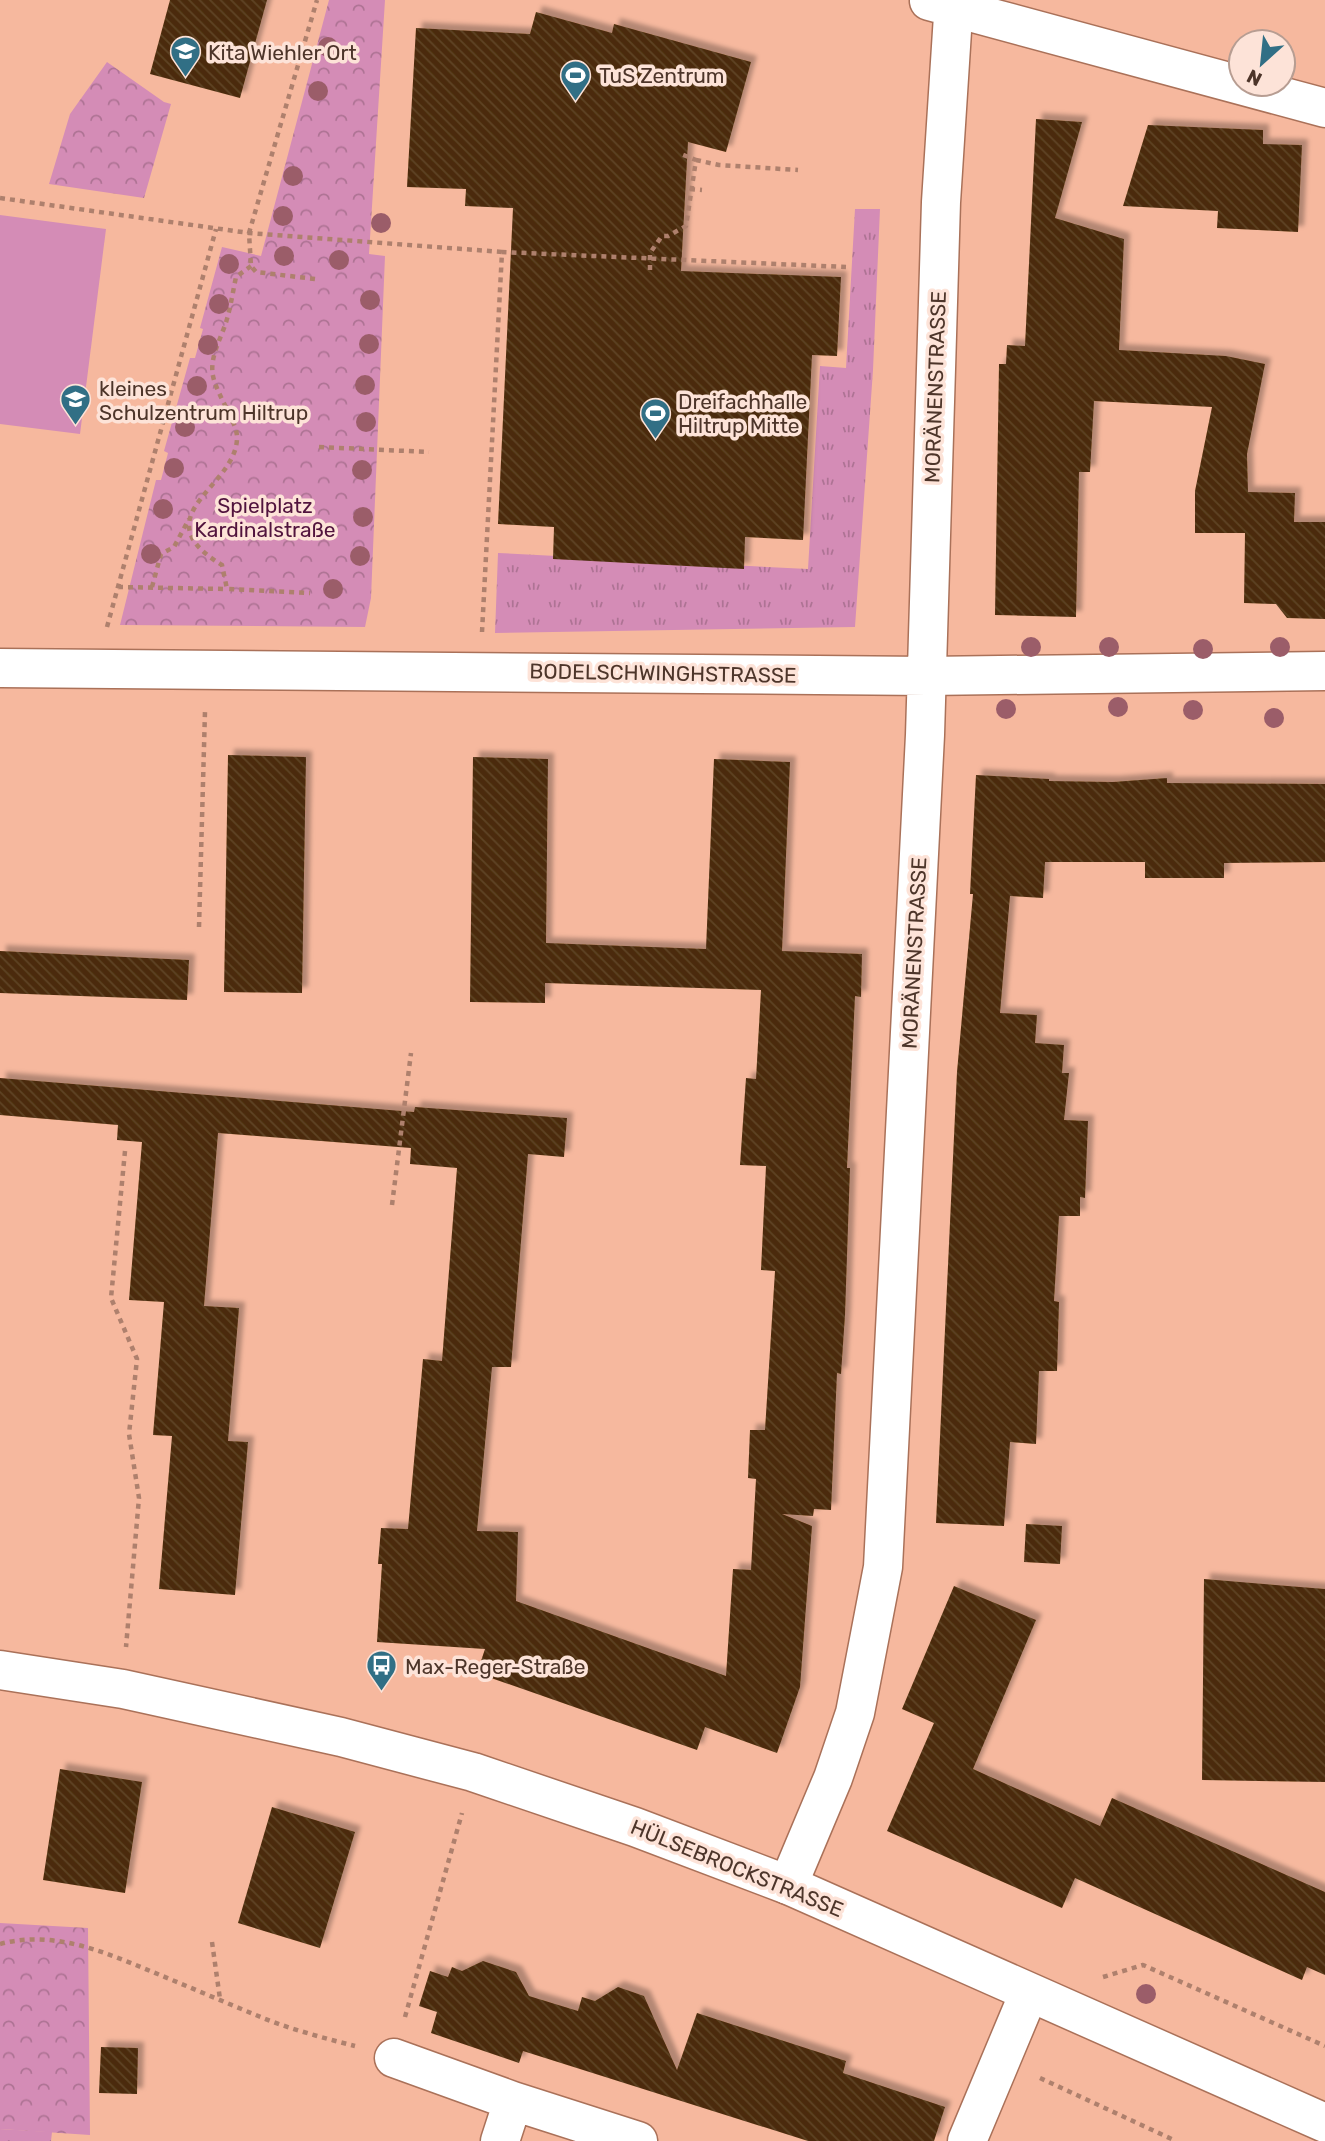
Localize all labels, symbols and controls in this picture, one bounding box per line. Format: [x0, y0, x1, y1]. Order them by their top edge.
north arrow [1227, 28, 1297, 98]
school or university icon: Kita Wiehler Ort [168, 35, 202, 79]
place label: Kita Wiehler Ort [208, 40, 357, 65]
sports icon: TuS Zentrum [559, 58, 593, 102]
place label: TuS Zentrum [599, 63, 724, 88]
text: N [1243, 64, 1266, 91]
street label: MORÄNENSTRASSE [919, 291, 951, 483]
place label: kleines Schulzentrum Hiltrup [99, 376, 308, 425]
school or university icon: kleines Schulzentrum Hiltrup [59, 383, 93, 427]
place label: Dreifachhalle Hiltrup Mitte [678, 389, 807, 438]
sports icon: Dreifachhalle Hiltrup Mitte [638, 396, 672, 440]
park label: Spielplatz Kardinalstraße [194, 493, 336, 542]
street label: BODELSCHWINGHSTRASSE [529, 658, 797, 688]
street label: MORÄNENSTRASSE [896, 856, 932, 1050]
bus stop icon: Max-Reger-Straße [365, 1649, 399, 1693]
place label: Max-Reger-Straße [405, 1654, 585, 1679]
street label: HÜLSEBROCKSTRASSE [627, 1814, 847, 1922]

